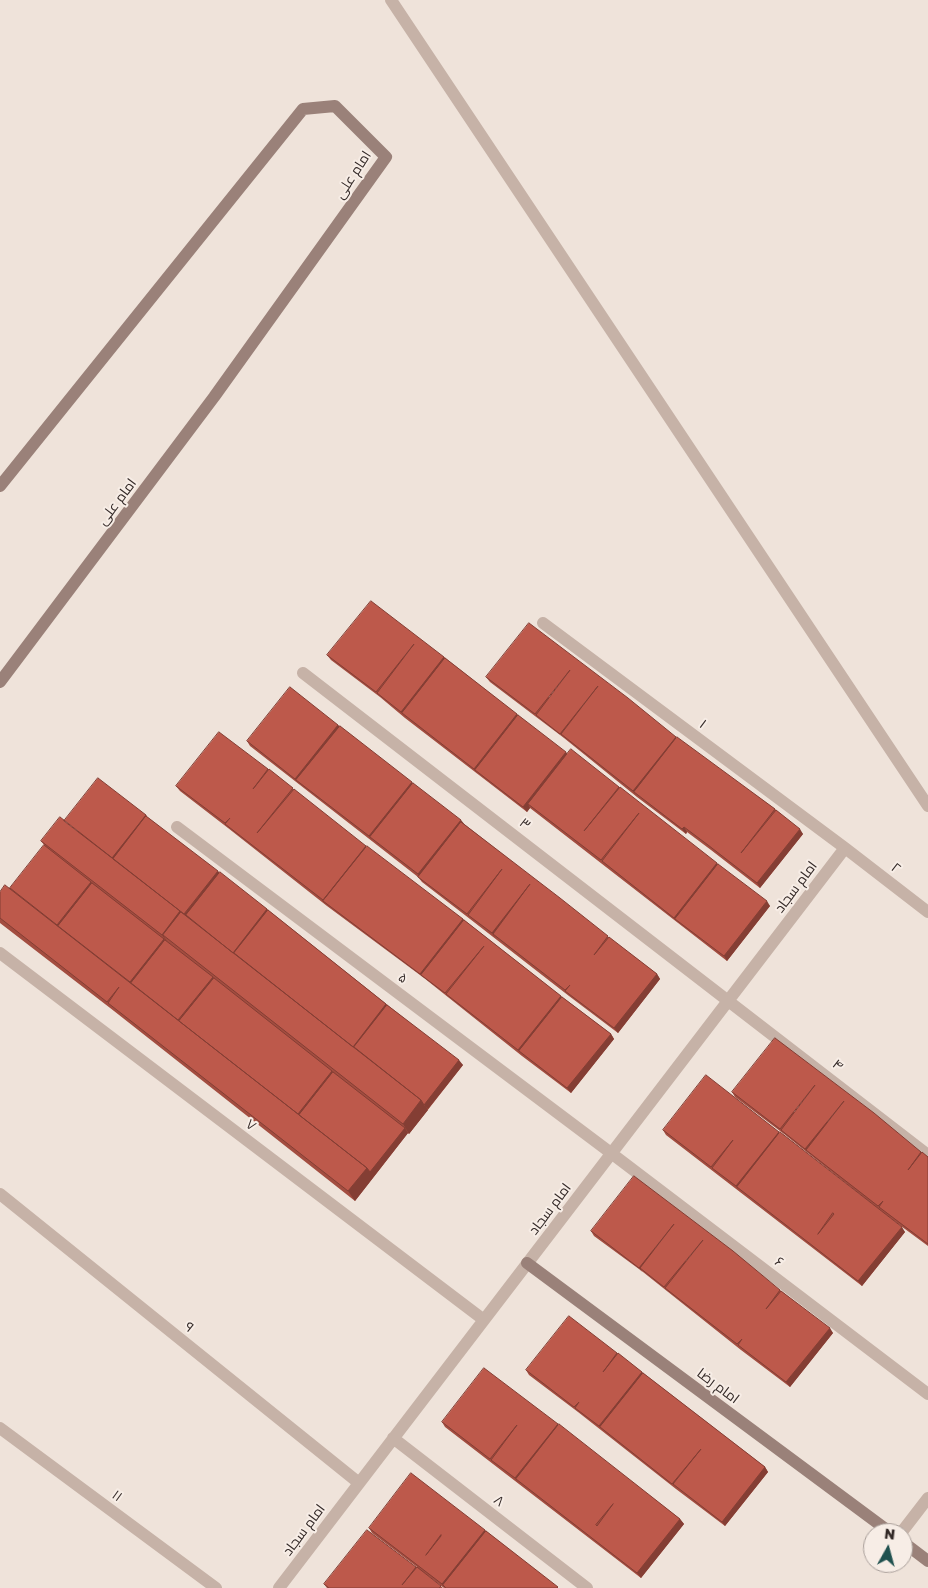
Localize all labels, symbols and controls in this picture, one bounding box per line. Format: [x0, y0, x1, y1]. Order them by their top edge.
street label: امام علی [331, 148, 375, 202]
street label: امام علی [94, 475, 140, 529]
street label: ۱ [696, 716, 710, 732]
street label: ۳ [516, 814, 534, 834]
street label: امام سجاد [771, 858, 821, 916]
street label: ۲ [888, 859, 904, 877]
street label: ۵ [395, 969, 411, 987]
street label: ۴ [829, 1056, 847, 1074]
street label: ۷ [242, 1116, 260, 1134]
street label: امام سجاد [525, 1180, 575, 1238]
street label: ۶ [771, 1253, 787, 1271]
street label: ۹ [181, 1318, 197, 1336]
street label: امام رضا [694, 1365, 742, 1407]
street label: ۱۱ [109, 1487, 125, 1505]
street label: ۸ [490, 1492, 508, 1510]
street label: امام سجاد [279, 1501, 329, 1559]
north arrow [863, 1523, 913, 1573]
text: N [883, 1525, 896, 1543]

